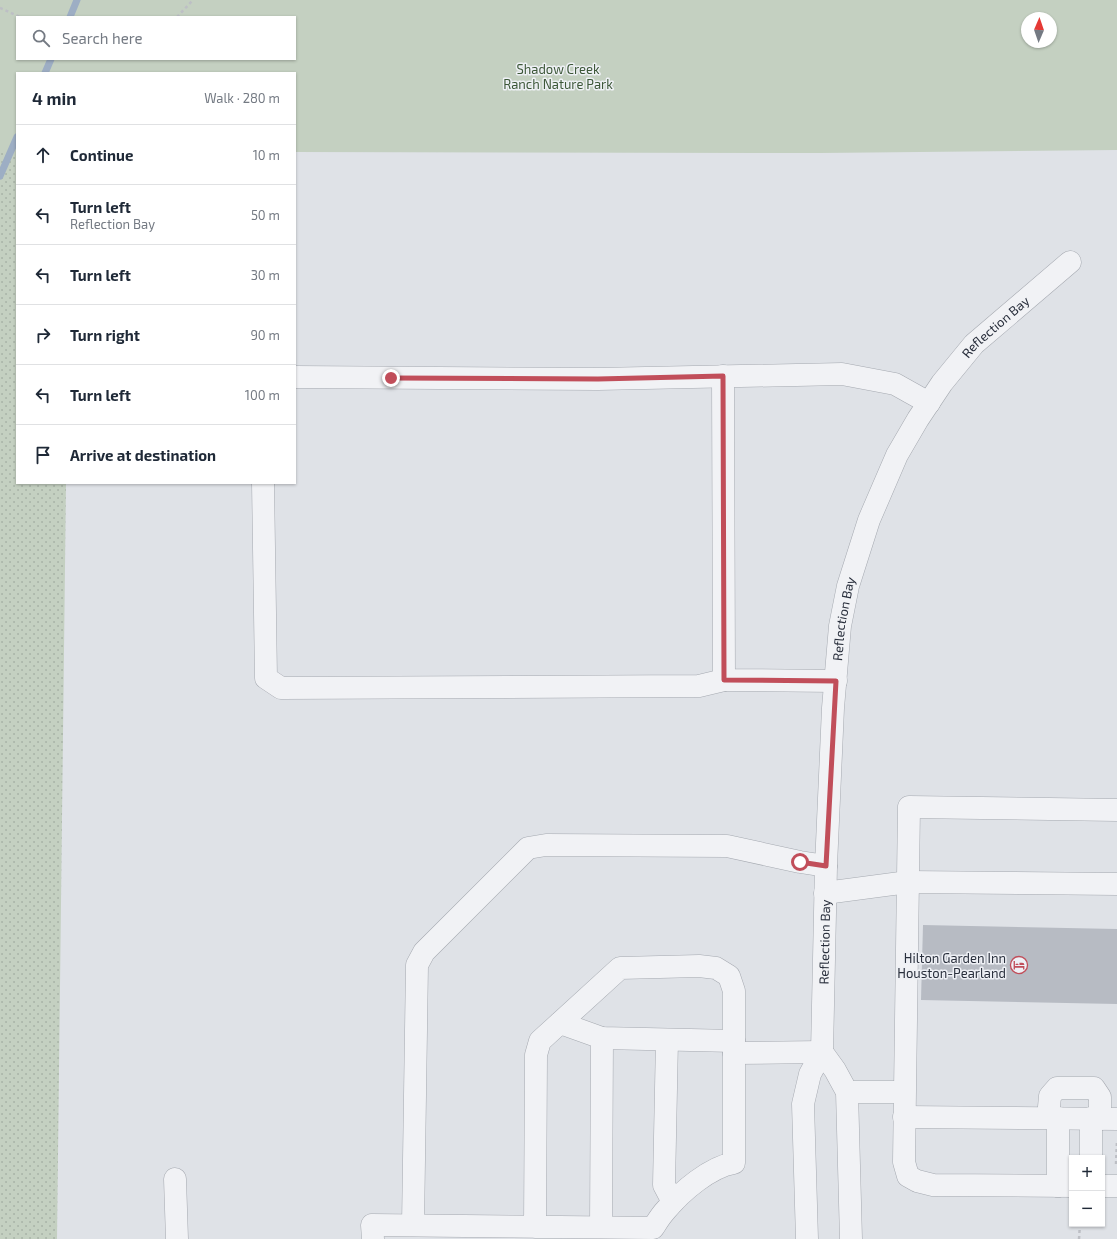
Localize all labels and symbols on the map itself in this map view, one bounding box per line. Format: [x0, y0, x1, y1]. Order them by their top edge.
north arrow [1021, 12, 1057, 48]
park label: Shadow Creek Ranch Nature Park [503, 61, 613, 92]
street label: Reflection Bay [958, 292, 1032, 361]
route end [382, 369, 400, 387]
street label: Reflection Bay [829, 575, 858, 662]
route start [791, 853, 809, 871]
street label: Reflection Bay [815, 899, 833, 985]
place label: Hilton Garden Inn Houston-Pearland [897, 950, 1006, 981]
hotel icon: Hilton Garden Inn Houston-Pearland [1009, 955, 1029, 975]

